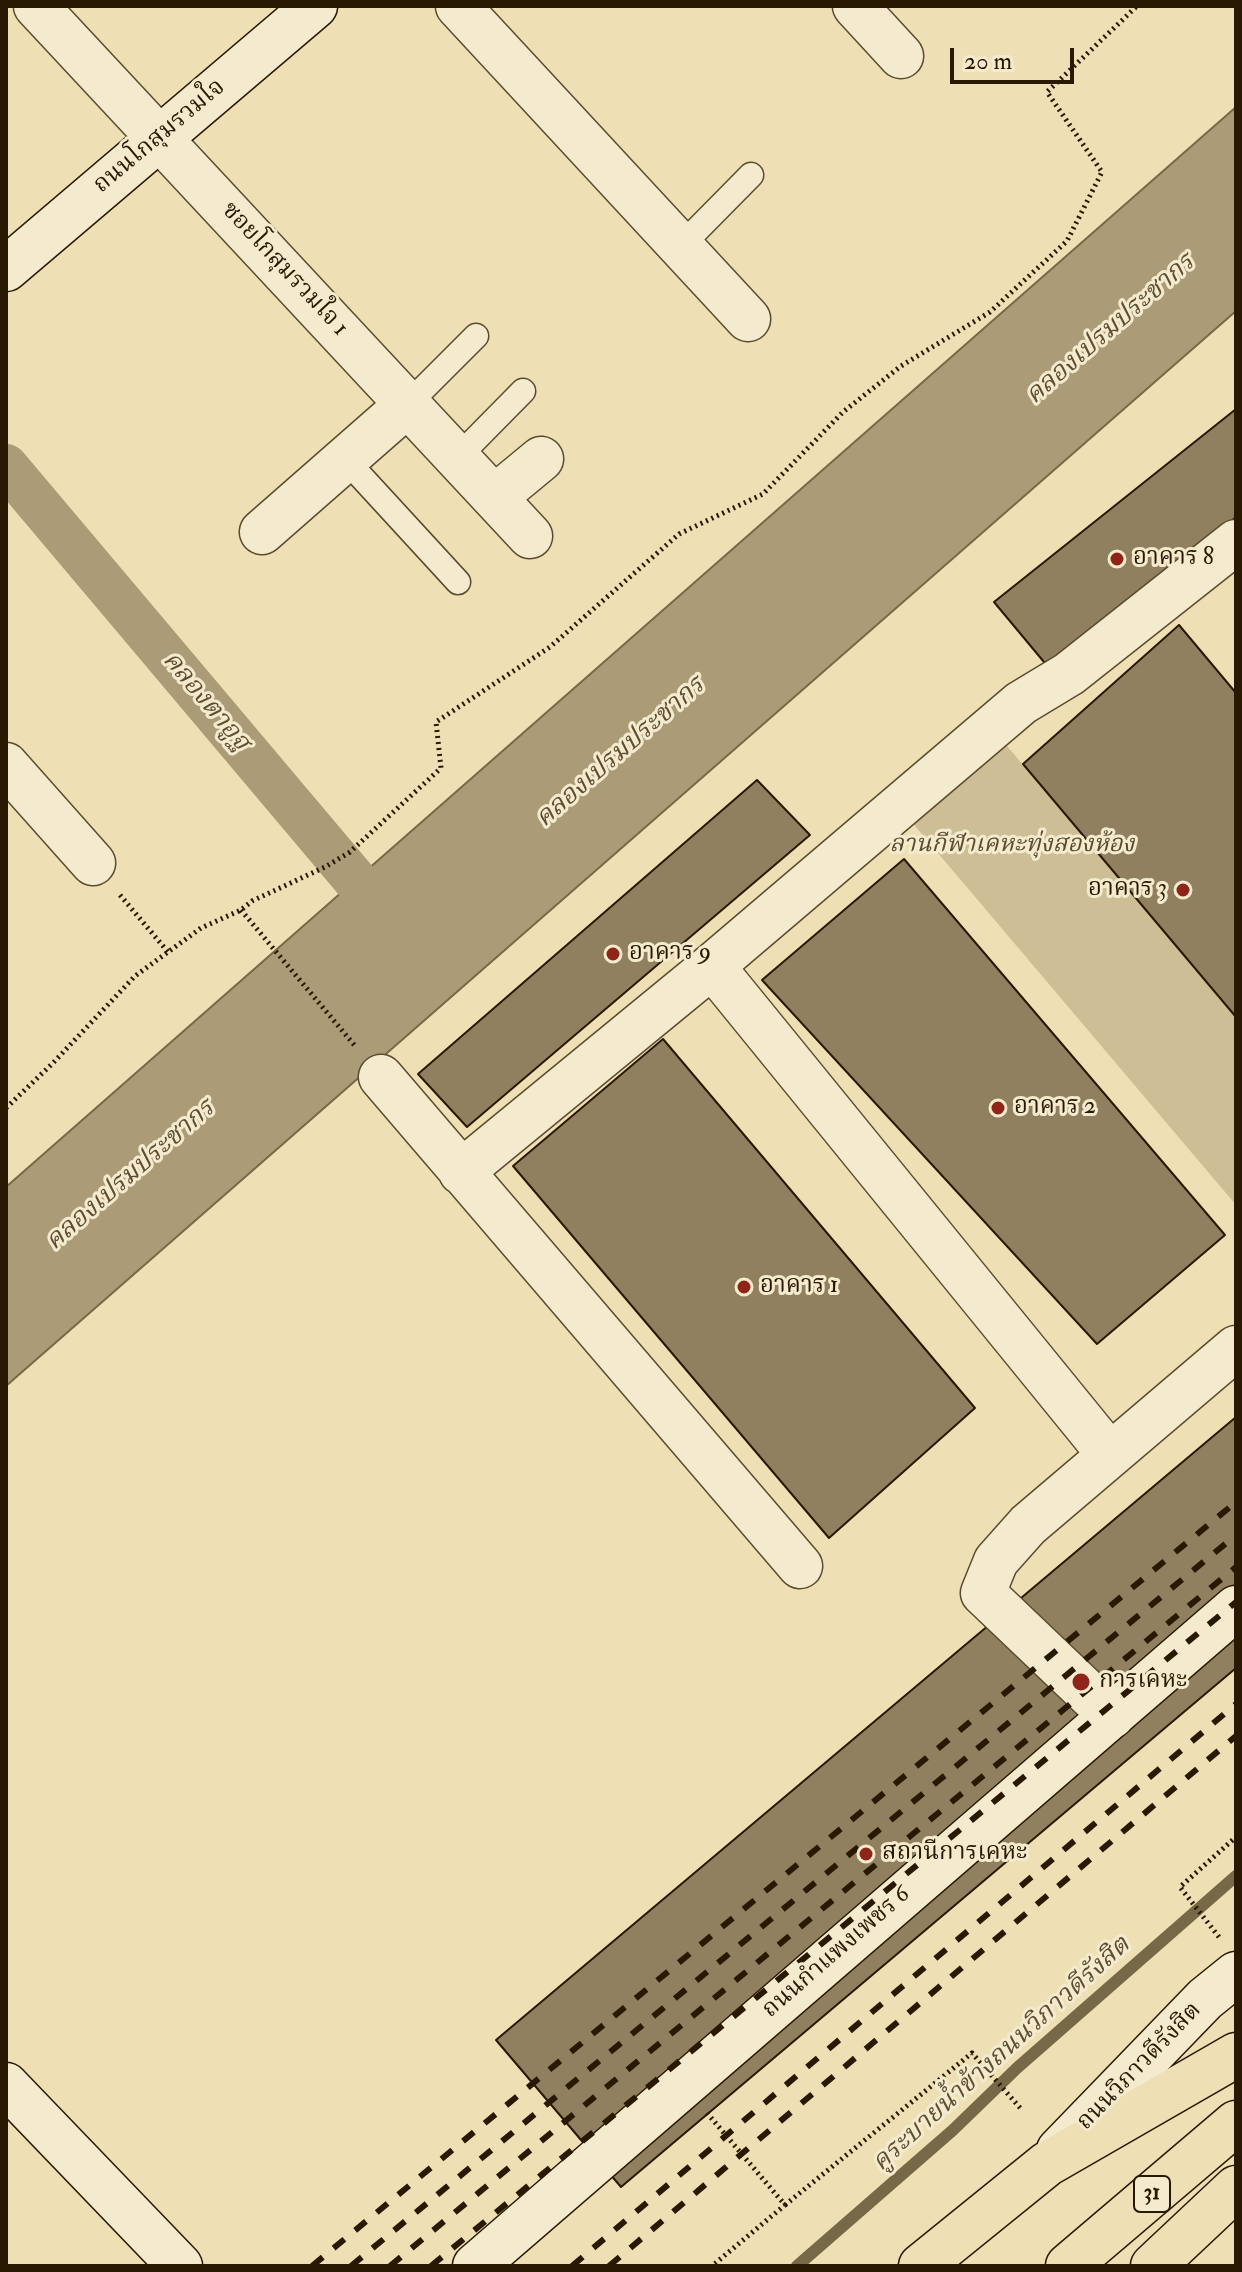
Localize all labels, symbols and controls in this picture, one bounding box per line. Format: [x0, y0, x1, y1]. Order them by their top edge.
scale bar [954, 32, 1078, 82]
text: 20 m [964, 46, 1012, 77]
street label: ถนนโกสุมรวมใจ [88, 74, 232, 200]
street label: ซอยโกสุมรวมใจ 1 [214, 197, 354, 343]
water label: คลองเปรมประชากร [1020, 248, 1202, 412]
place label: อาคาร 8 [1133, 545, 1214, 573]
marker: อาคาร 8 [1108, 550, 1126, 568]
water label: คลองตาอูฐ [155, 646, 255, 758]
water label: คลองเปรมประชากร [530, 671, 712, 835]
park label: ลานกีฬาเคหะทุ่งสองห้อง [889, 832, 1135, 860]
place label: อาคาร 3 [1088, 876, 1167, 904]
marker: อาคาร 3 [1174, 881, 1192, 899]
place label: อาคาร 9 [629, 940, 711, 968]
marker: อาคาร 9 [604, 945, 622, 963]
water label: คลองเปรมประชากร [40, 1094, 222, 1258]
place label: อาคาร 2 [1014, 1094, 1096, 1122]
marker: อาคาร 2 [989, 1099, 1007, 1117]
place label: อาคาร 1 [760, 1273, 838, 1301]
marker: อาคาร 1 [735, 1278, 753, 1296]
place label: การเคหะ [1099, 1668, 1187, 1696]
marker: การเคหะ [1070, 1671, 1092, 1693]
place label: สถานีการเคหะ [882, 1840, 1027, 1868]
marker: สถานีการเคหะ [857, 1845, 875, 1863]
street label: ถนนกำแพงเพชร 6 [757, 1881, 917, 2025]
water label: คูระบายน้ำข้างถนนวิภาวดีรังสิต [867, 1931, 1137, 2179]
street label: ถนนวิภาวดีรังสิต [1072, 1997, 1208, 2137]
road number: 31 [1134, 2176, 1170, 2212]

